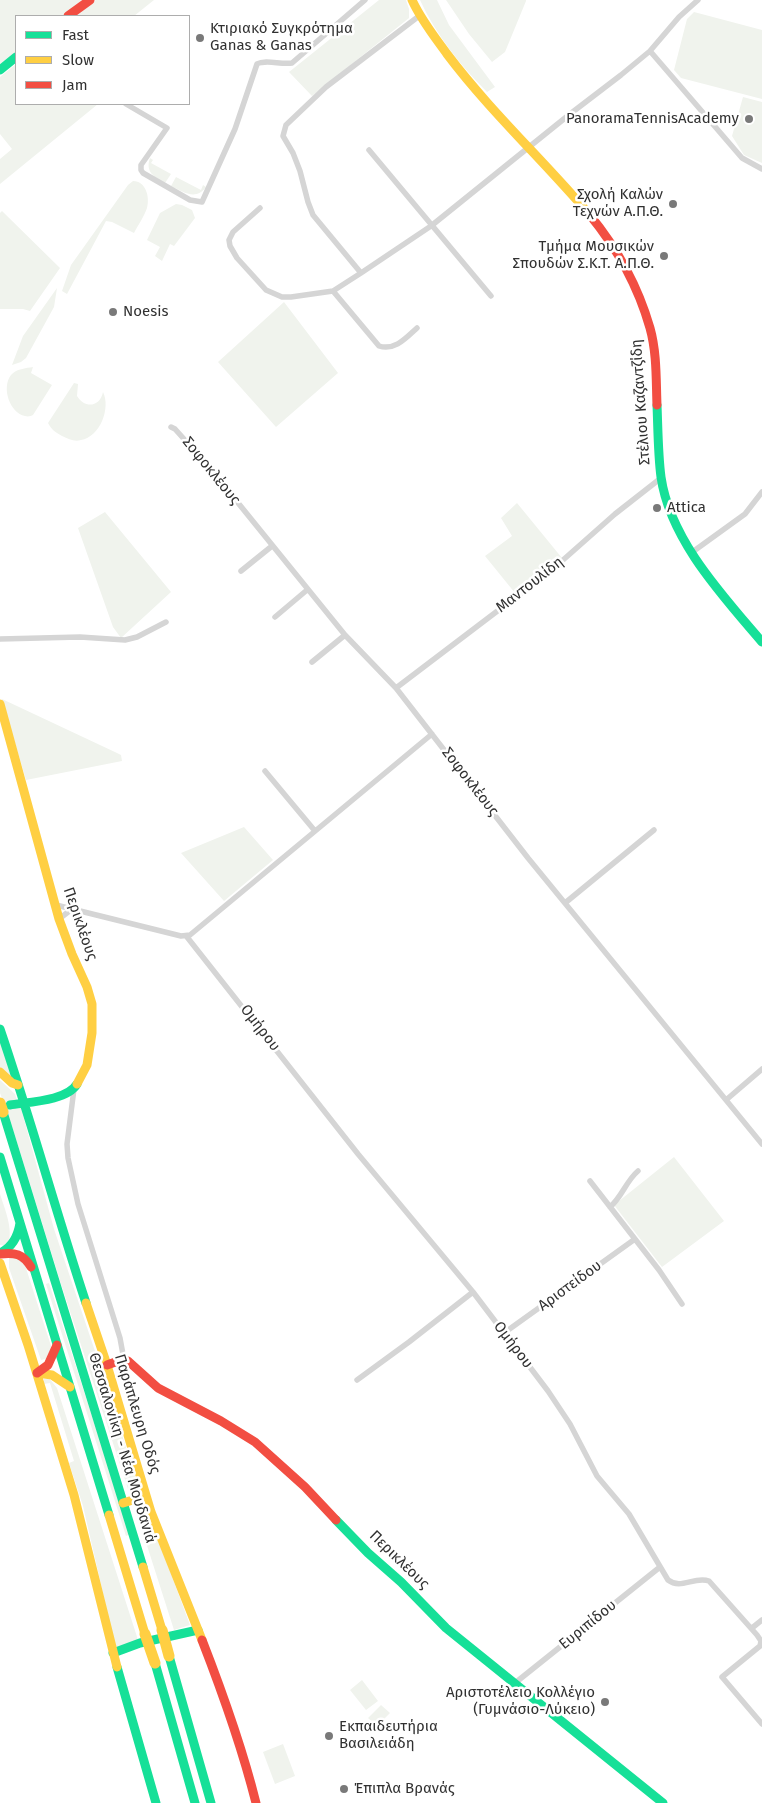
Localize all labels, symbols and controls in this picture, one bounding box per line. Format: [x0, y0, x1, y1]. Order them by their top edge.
legend [15, 15, 190, 105]
place label: Κτιριακό Συγκρότημα Ganas & Ganas [210, 20, 353, 55]
text: Fast [62, 26, 89, 44]
marker: Κτιριακό Συγκρότημα Ganas & Ganas [194, 32, 206, 44]
text: Slow [62, 51, 94, 69]
text: Jam [62, 76, 88, 94]
place label: PanoramaTennisAcademy [566, 110, 739, 128]
marker: PanoramaTennisAcademy [743, 113, 755, 125]
place label: Σχολή Καλών Τεχνών Α.Π.Θ. [573, 186, 663, 221]
marker: Σχολή Καλών Τεχνών Α.Π.Θ. [667, 198, 679, 210]
place label: Τμήμα Μουσικών Σπουδών Σ.Κ.Τ. Α.Π.Θ. [513, 238, 654, 273]
marker: Τμήμα Μουσικών Σπουδών Σ.Κ.Τ. Α.Π.Θ. [658, 250, 670, 262]
place label: Noesis [123, 303, 168, 321]
marker: Noesis [107, 306, 119, 318]
street label: Στέλιου Καζαντζίδη [628, 338, 654, 466]
street label: Σοφοκλέους [178, 433, 244, 509]
place label: Attica [667, 499, 706, 517]
marker: Attica [651, 502, 663, 514]
street label: Μαντουλίδη [493, 553, 567, 617]
street label: Σοφοκλέους [438, 744, 502, 820]
street label: Περικλέους [59, 885, 101, 963]
street label: Ομήρου [236, 1001, 284, 1055]
street label: Αριστείδου [535, 1257, 605, 1315]
street label: Ομήρου [490, 1318, 536, 1372]
street label: Θεσσαλονίκη - Νέα Μουδανιά [84, 1351, 160, 1545]
street label: Παράπλευρη Οδός [110, 1352, 164, 1476]
street label: Περικλέους [365, 1527, 433, 1593]
street label: Ευριπίδου [556, 1596, 620, 1654]
place label: Αριστοτέλειο Κολλέγιο (Γυμνάσιο-Λύκειο) [446, 1684, 595, 1719]
marker: Αριστοτέλειο Κολλέγιο (Γυμνάσιο-Λύκειο) [599, 1696, 611, 1708]
place label: Εκπαιδευτήρια Βασιλειάδη [339, 1718, 438, 1753]
marker: Εκπαιδευτήρια Βασιλειάδη [323, 1730, 335, 1742]
place label: Έπιπλα Βρανάς [354, 1780, 455, 1798]
marker: Έπιπλα Βρανάς [338, 1783, 350, 1795]

